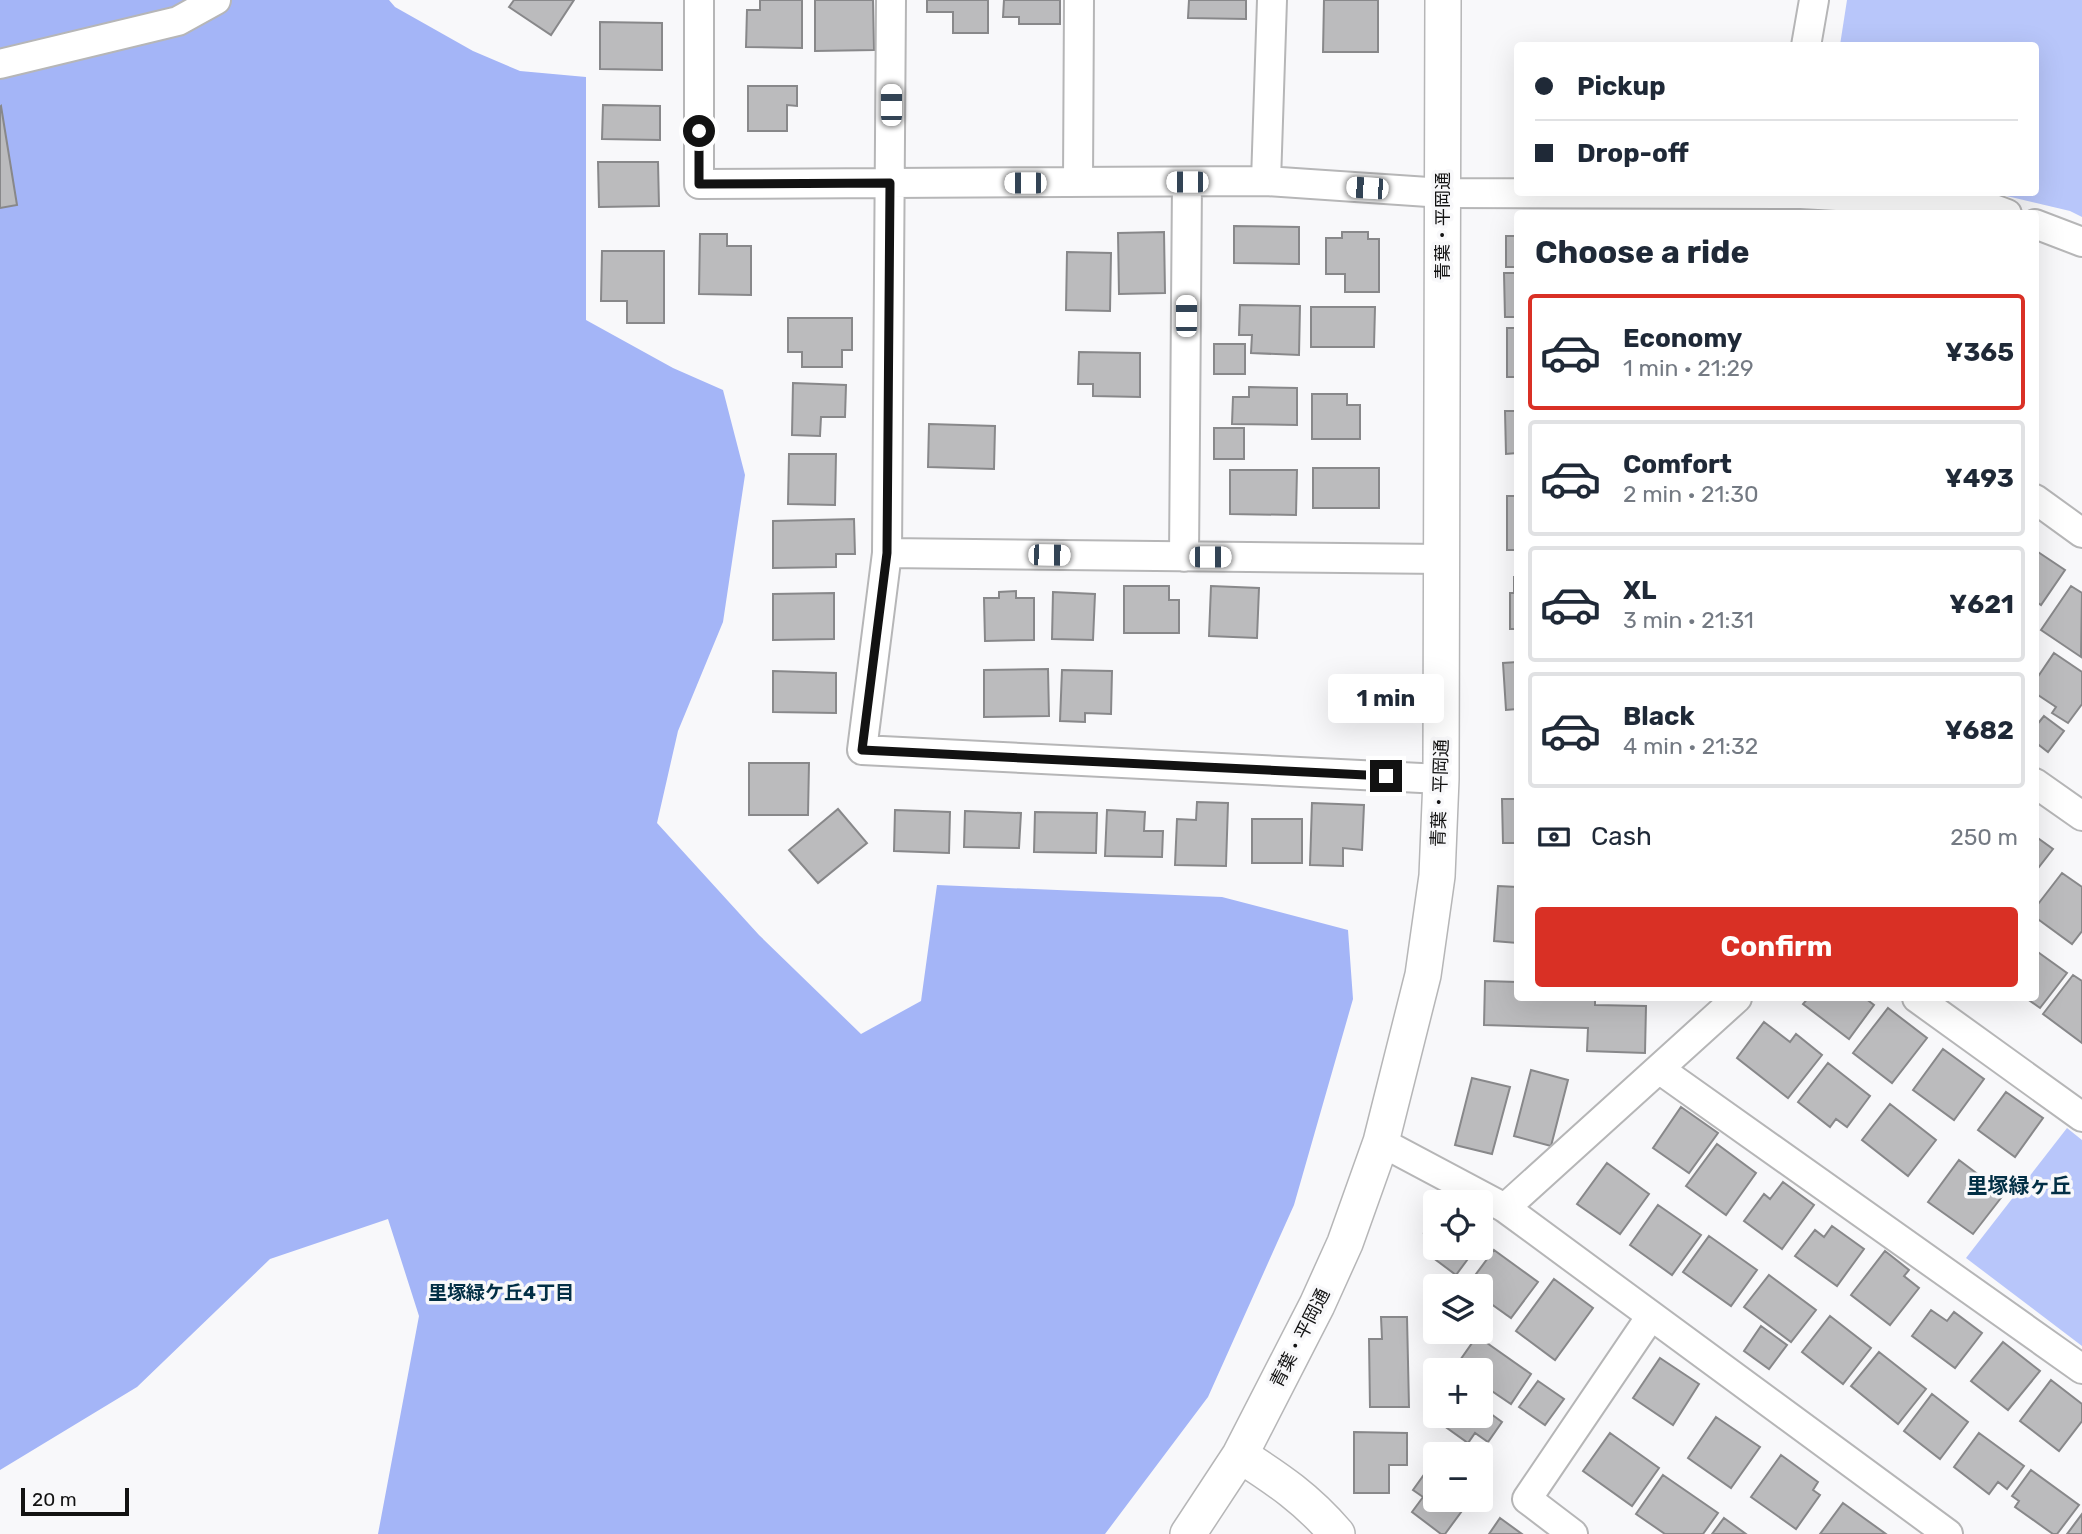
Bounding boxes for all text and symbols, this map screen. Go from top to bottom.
text: Pickup [1577,71,1666,102]
car [881,84,902,126]
route start [683,115,715,147]
text: Drop-off [1577,138,1689,169]
car [1167,172,1209,193]
street label: 青葉・平岡通 [1432,172,1454,280]
car [1005,173,1047,194]
car [1346,176,1389,200]
text: Choose a ride [1535,233,1749,271]
car [1176,295,1197,337]
icon: car [1539,321,1602,384]
text: Economy [1623,323,1742,354]
text: ¥365 [1945,337,2014,368]
text: 1 min · 21:29 [1623,354,1754,382]
icon: car [1539,447,1602,510]
text: Comfort [1623,449,1732,480]
text: ¥493 [1945,463,2014,494]
text: 2 min · 21:30 [1623,480,1759,508]
car [1028,544,1071,566]
car [1190,547,1232,568]
icon: car [1539,573,1602,636]
text: XL [1623,575,1656,606]
text: ¥621 [1949,589,2014,620]
text: 3 min · 21:31 [1623,606,1754,634]
callout: 1 min [1328,674,1444,724]
text: 1 min [1357,684,1415,712]
icon: car [1539,699,1602,762]
text: Black [1623,701,1695,732]
text: ¥682 [1945,715,2014,746]
text: 4 min · 21:32 [1623,732,1758,760]
street label: 青葉・平岡通 [1427,739,1453,847]
route end [1370,760,1402,792]
icon: cash [1535,818,1573,856]
text: Cash [1591,821,1652,852]
text: 250 m [1950,823,2018,851]
button: Confirm [1535,907,2018,987]
district label: 里塚緑ヶ丘 [1967,1173,2072,1198]
map controls [1423,1190,1493,1512]
button: locate [1423,1190,1493,1260]
button: layers [1423,1274,1493,1344]
district label: 里塚緑ケ丘4丁目 [428,1281,574,1304]
street label: 青葉・平岡通 [1266,1285,1334,1391]
button: + [1423,1358,1493,1428]
button: − [1423,1442,1493,1512]
scale bar [21,1485,130,1517]
text: 20 m [32,1488,77,1511]

